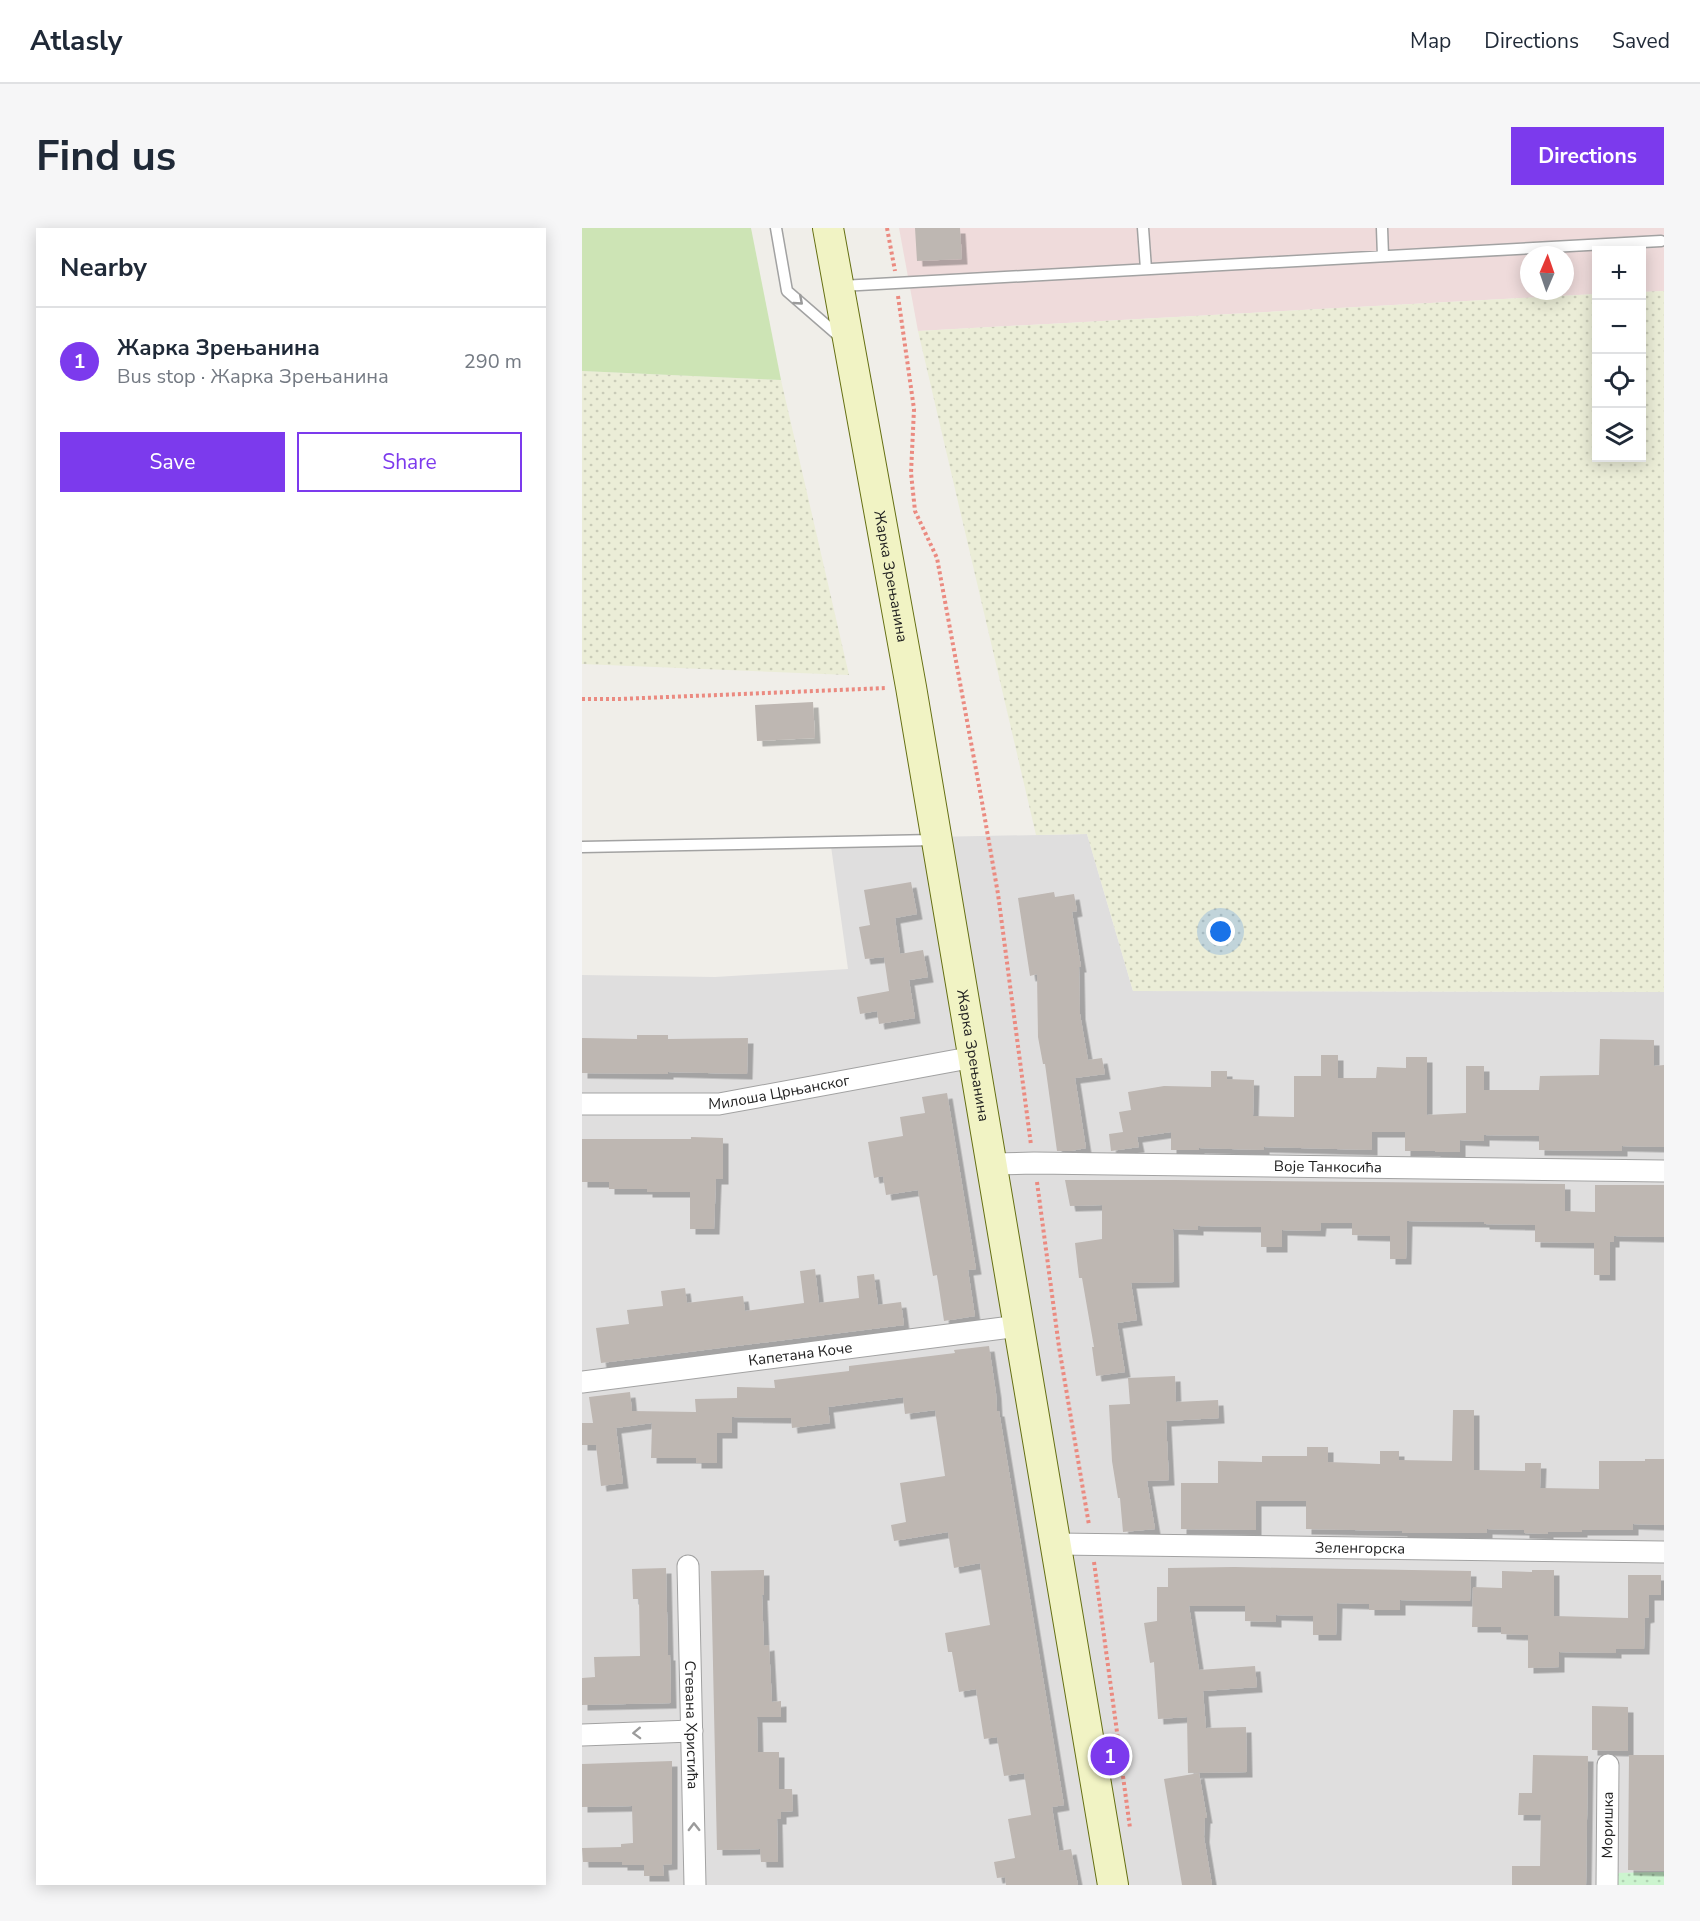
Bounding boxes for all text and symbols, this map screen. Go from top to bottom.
text: Atlasly [30,22,122,60]
text: Map [1410,27,1451,55]
text: Directions [1484,27,1579,55]
text: Saved [1612,27,1670,55]
button: Directions [1511,127,1664,185]
text: Find us [36,128,176,185]
north arrow [1520,246,1574,300]
map controls [1592,246,1646,462]
button: + [1592,246,1646,300]
text: Nearby [60,250,147,285]
one-way arrow [792,294,803,305]
button: − [1592,300,1646,354]
text: Жарка Зрењанина [117,333,320,363]
text: 1 [74,348,86,375]
text: 290 m [464,348,522,375]
button: locate [1592,354,1646,408]
text: Bus stop · Жарка Зрењанина [117,363,389,390]
button: layers [1592,408,1646,462]
button: Save [60,432,285,492]
button: Share [297,432,522,492]
street label: Жарка Зрењанина [869,509,913,644]
your location [1206,917,1235,946]
street label: Жарка Зрењанина [952,988,994,1123]
street label: Милоша Црњанског [708,1070,852,1114]
street label: Воје Танкосића [1274,1156,1382,1177]
street label: Капетана Коче [747,1337,853,1371]
street label: Зеленгорска [1315,1537,1405,1559]
street label: Стевана Христића [680,1660,703,1790]
one-way arrow [633,1727,642,1739]
pin: 1 [1090,1734,1130,1778]
street label: Моришка [1597,1791,1618,1859]
one-way arrow [688,1822,700,1831]

